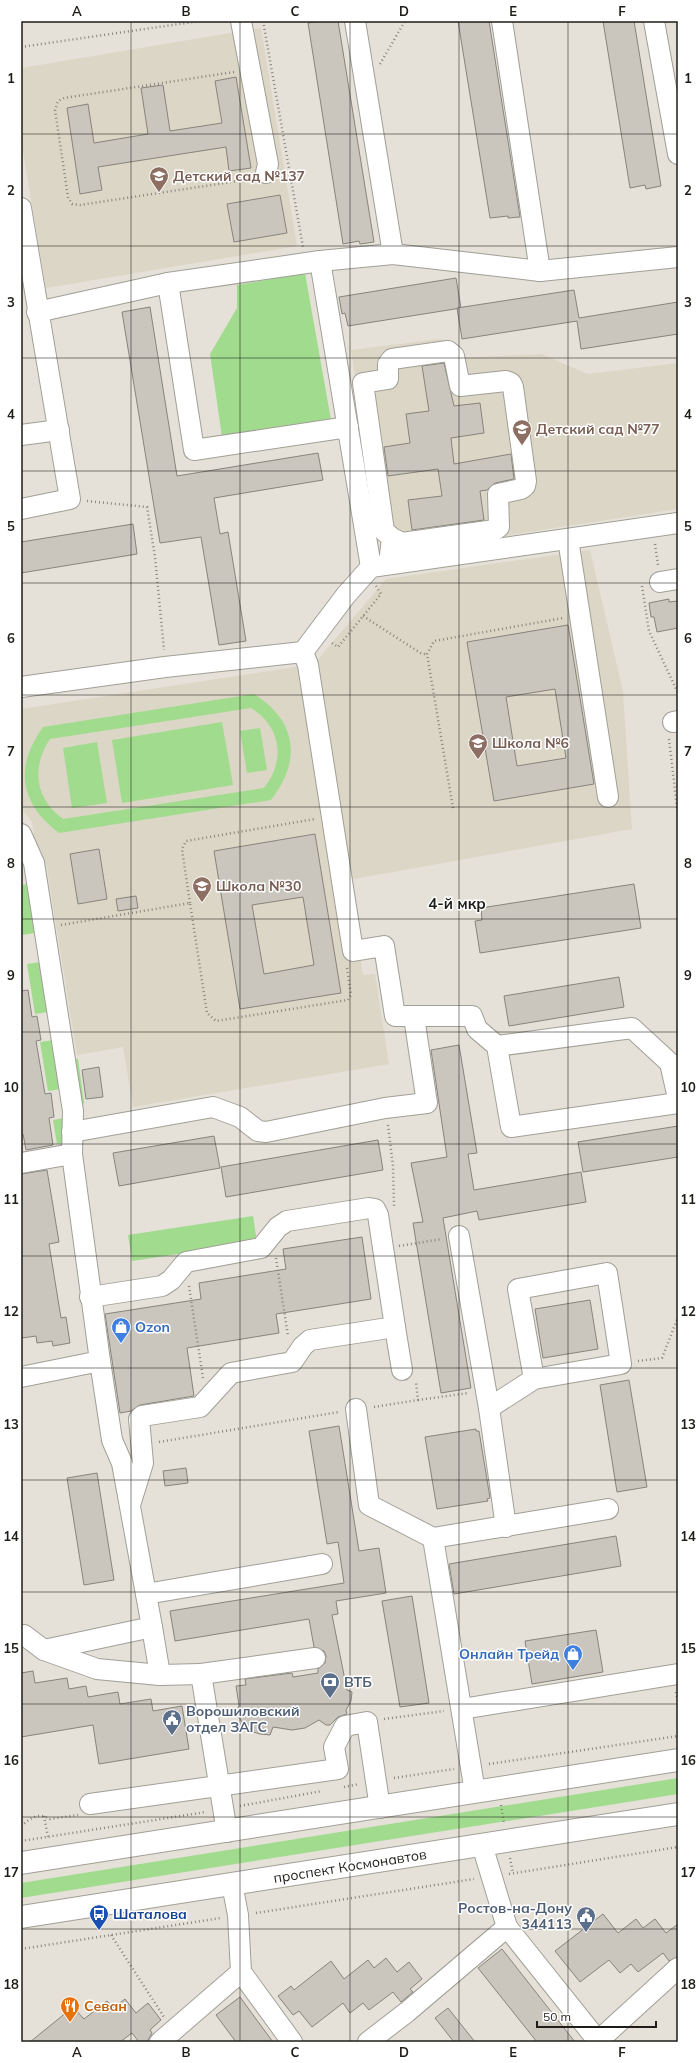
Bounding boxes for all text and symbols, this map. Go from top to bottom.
text: A [72,3,82,19]
text: B [182,3,191,19]
text: C [291,3,300,19]
text: D [399,3,409,19]
text: E [509,3,517,19]
text: F [618,3,626,19]
text: 1 [7,70,15,86]
text: 1 [684,70,692,86]
school or university icon: Детский сад №137 [148,165,170,193]
place label: Детский сад №137 [173,167,305,185]
text: 2 [7,182,15,198]
text: 2 [684,182,692,198]
text: 3 [7,294,15,310]
text: 3 [684,294,692,310]
text: 4 [7,406,15,422]
text: 4 [684,406,692,422]
school or university icon: Детский сад №77 [511,418,533,446]
place label: Детский сад №77 [536,420,660,438]
text: 5 [7,518,15,534]
text: 5 [684,518,692,534]
text: 6 [7,630,15,646]
text: 6 [684,630,692,646]
school or university icon: Школа №6 [467,732,489,760]
place label: Школа №6 [492,734,569,752]
text: 7 [7,743,15,759]
text: 7 [684,743,692,759]
text: 8 [7,855,15,871]
text: 8 [684,855,692,871]
school or university icon: Школа №30 [191,875,213,903]
place label: Школа №30 [216,877,301,895]
district label: 4-й мкр [428,894,486,913]
text: 9 [7,967,15,983]
text: 9 [684,967,692,983]
text: 10 [3,1079,19,1095]
text: 10 [680,1079,696,1095]
text: 11 [3,1191,19,1207]
text: 11 [680,1191,696,1207]
text: 12 [3,1303,19,1319]
text: 12 [680,1303,696,1319]
shop icon: Ozon [110,1316,132,1344]
place label: Ozon [135,1318,170,1336]
text: 13 [3,1416,19,1432]
text: 13 [680,1416,696,1432]
text: 14 [3,1528,19,1544]
text: 14 [680,1528,696,1544]
text: 15 [3,1640,19,1656]
text: 15 [680,1640,696,1656]
shop icon: Онлайн Трейд [562,1643,584,1671]
place label: Онлайн Трейд [459,1645,559,1663]
bank icon: ВТБ [319,1671,341,1699]
place label: ВТБ [344,1673,372,1691]
place label: Ворошиловский отдел ЗАГС [186,1702,300,1736]
public building icon: Ворошиловский отдел ЗАГС [161,1708,183,1736]
text: 16 [3,1752,19,1768]
text: 16 [680,1752,696,1768]
street label: проспект Космонавтов [272,1845,428,1887]
text: 17 [3,1864,19,1880]
text: 17 [680,1864,696,1880]
place label: Ростов-на-Дону 344113 [458,1899,572,1933]
bus stop icon: Шаталова [88,1903,110,1931]
place label: Шаталова [113,1905,187,1923]
public building icon: Ростов-на-Дону 344113 [575,1905,597,1933]
text: 18 [3,1976,19,1992]
text: 18 [680,1976,696,1992]
restaurant icon: Севан [59,1995,81,2023]
place label: Севан [84,1997,127,2015]
scale bar [537,2003,656,2029]
text: 50 m [543,2009,571,2024]
text: A [72,2044,82,2060]
text: B [182,2044,191,2060]
text: C [291,2044,300,2060]
text: D [399,2044,409,2060]
text: E [509,2044,517,2060]
text: F [618,2044,626,2060]

